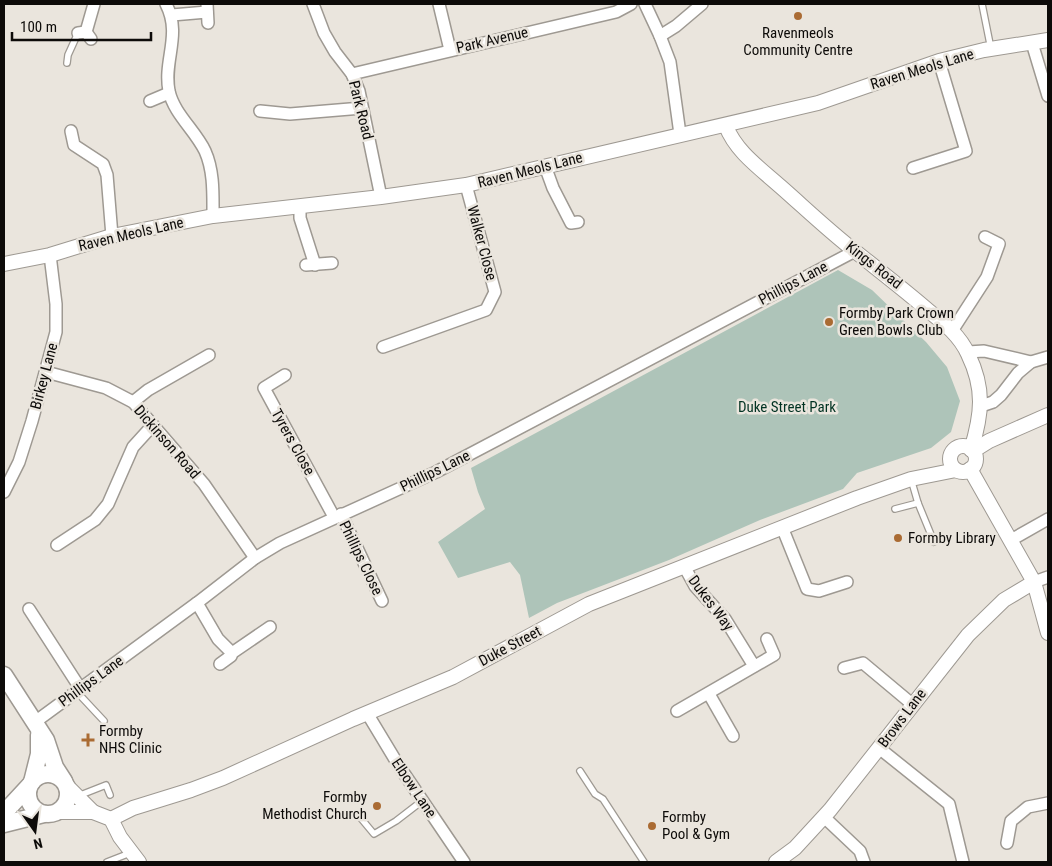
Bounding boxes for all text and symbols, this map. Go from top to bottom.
scale bar [12,10,151,42]
marker: Ravenmeols Community Centre [792,10,804,22]
text: 100 m [20,18,57,36]
street label: Park Avenue [454,23,530,57]
place label: Ravenmeols Community Centre [743,24,853,59]
street label: Raven Meols Lane [868,45,976,93]
street label: Park Road [345,79,377,141]
street label: Raven Meols Lane [476,148,584,192]
street label: Walker Close [463,204,501,282]
street label: Raven Meols Lane [77,213,185,255]
street label: Kings Road [842,237,906,293]
street label: Phillips Lane [755,257,831,309]
place label: Formby Park Crown Green Bowls Club [839,304,954,339]
marker: Formby Park Crown Green Bowls Club [823,316,835,328]
street label: Birkey Lane [26,341,62,411]
park label: Duke Street Park [738,398,836,416]
street label: Dickinson Road [130,402,204,482]
street label: Tyrers Close [267,406,319,478]
street label: Phillips Lane [397,446,473,496]
street label: Phillips Close [335,518,387,598]
place label: Formby Library [908,529,996,547]
marker: Formby Library [892,532,904,544]
street label: Dukes Way [684,572,738,634]
street label: Duke Street [476,622,544,670]
street label: Phillips Lane [55,651,127,711]
street label: Brows Lane [874,685,930,751]
place label: Formby NHS Clinic [99,722,162,757]
marker: Formby NHS Clinic [81,733,95,747]
street label: Elbow Lane [388,755,440,821]
place label: Formby Methodist Church [262,788,367,823]
marker: Formby Methodist Church [371,800,383,812]
north arrow [10,806,60,856]
place label: Formby Pool & Gym [662,808,730,843]
marker: Formby Pool & Gym [646,820,658,832]
text: N [32,835,44,852]

